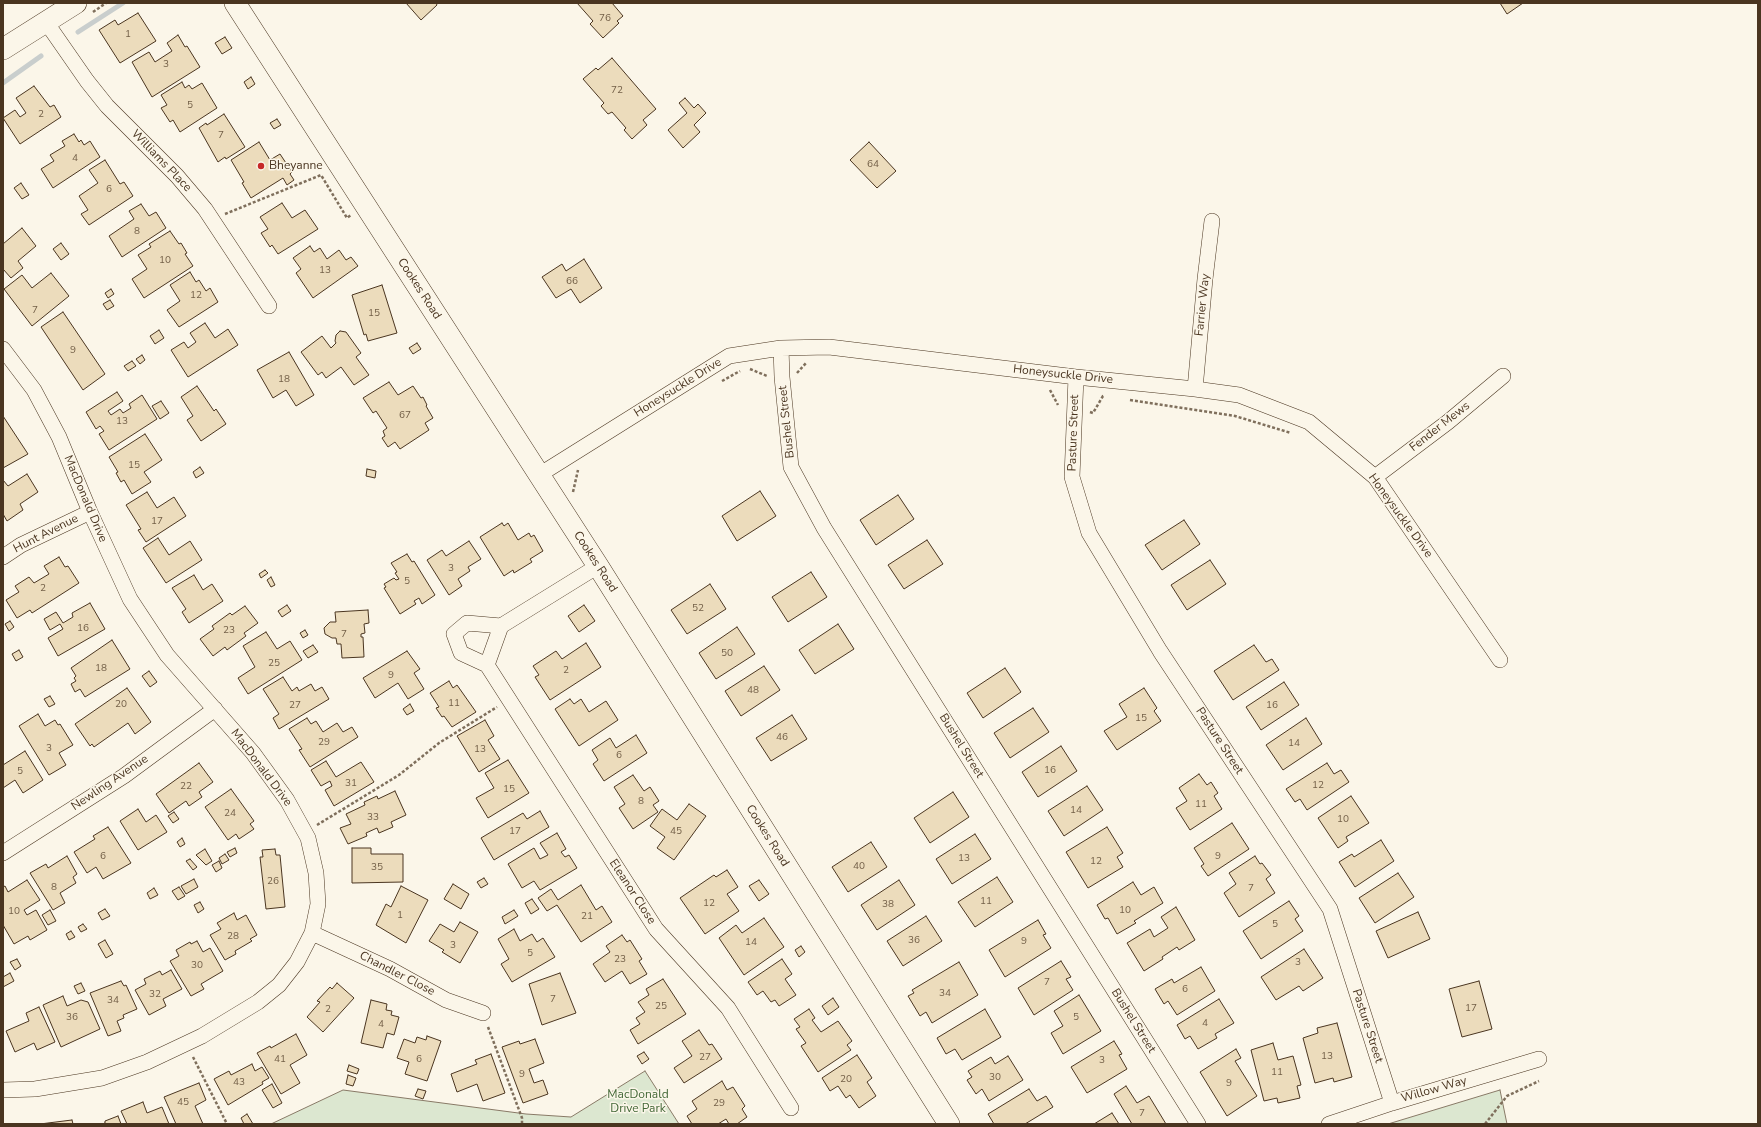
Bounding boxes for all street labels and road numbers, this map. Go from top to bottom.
street label: Williams Place [128,127,194,195]
street label: Cookes Road [394,256,444,322]
street label: Farrier Way [1193,273,1213,337]
street label: Honeysuckle Drive [632,355,724,421]
street label: Honeysuckle Drive [1012,363,1114,387]
street label: Bushel Street [776,385,798,459]
street label: Pasture Street [1065,394,1083,472]
street label: Fender Mews [1407,399,1473,455]
street label: MacDonald Drive [60,453,110,545]
street label: Honeysuckle Drive [1365,471,1435,561]
street label: Hunt Avenue [11,512,81,556]
street label: Cookes Road [570,529,620,595]
street label: Pasture Street [1192,705,1246,777]
street label: Bushel Street [936,711,986,781]
street label: MacDonald Drive [227,727,295,809]
street label: Newling Avenue [69,752,151,814]
street label: Cookes Road [742,802,792,870]
street label: Eleanor Close [606,857,658,927]
street label: Chandler Close [357,949,437,999]
street label: Bushel Street [1108,986,1158,1056]
street label: Pasture Street [1348,987,1386,1065]
street label: Willow Way [1399,1074,1469,1106]

